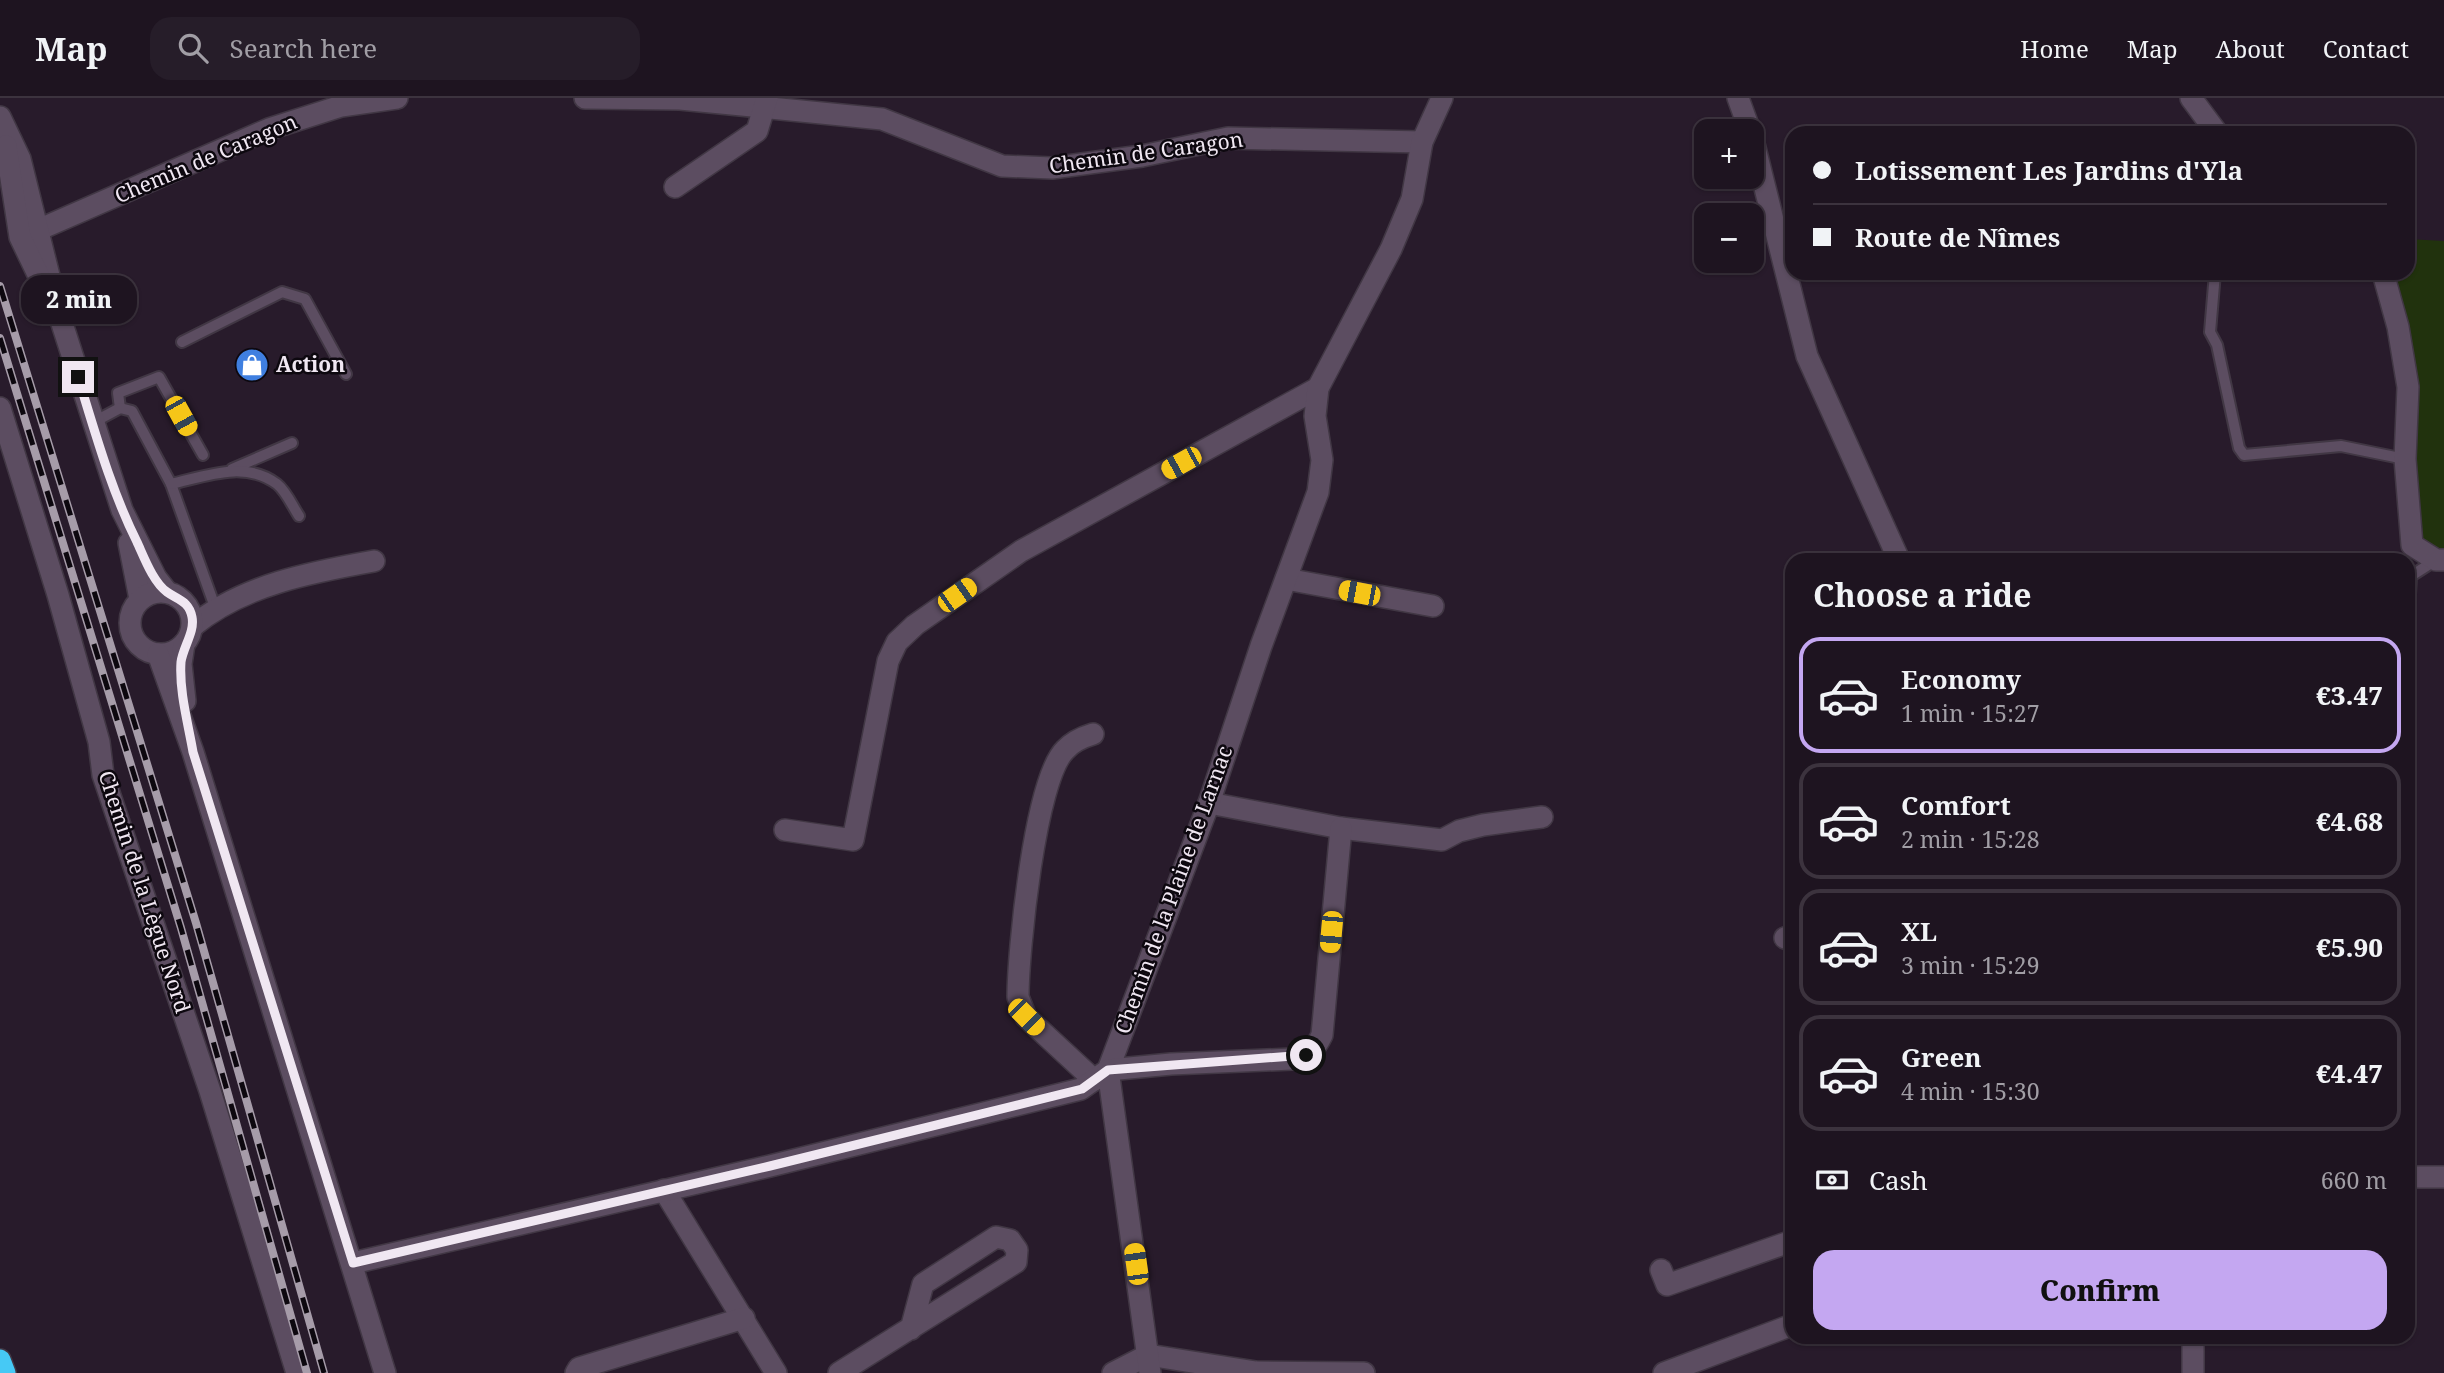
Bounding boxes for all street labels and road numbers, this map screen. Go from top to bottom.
street label: Chemin de Caragon [110,107,301,209]
street label: Chemin de Caragon [1047,125,1245,179]
street label: Chemin de la Plaine de Larnac [1108,742,1238,1038]
street label: Chemin de la Lègue Nord [93,767,197,1016]

